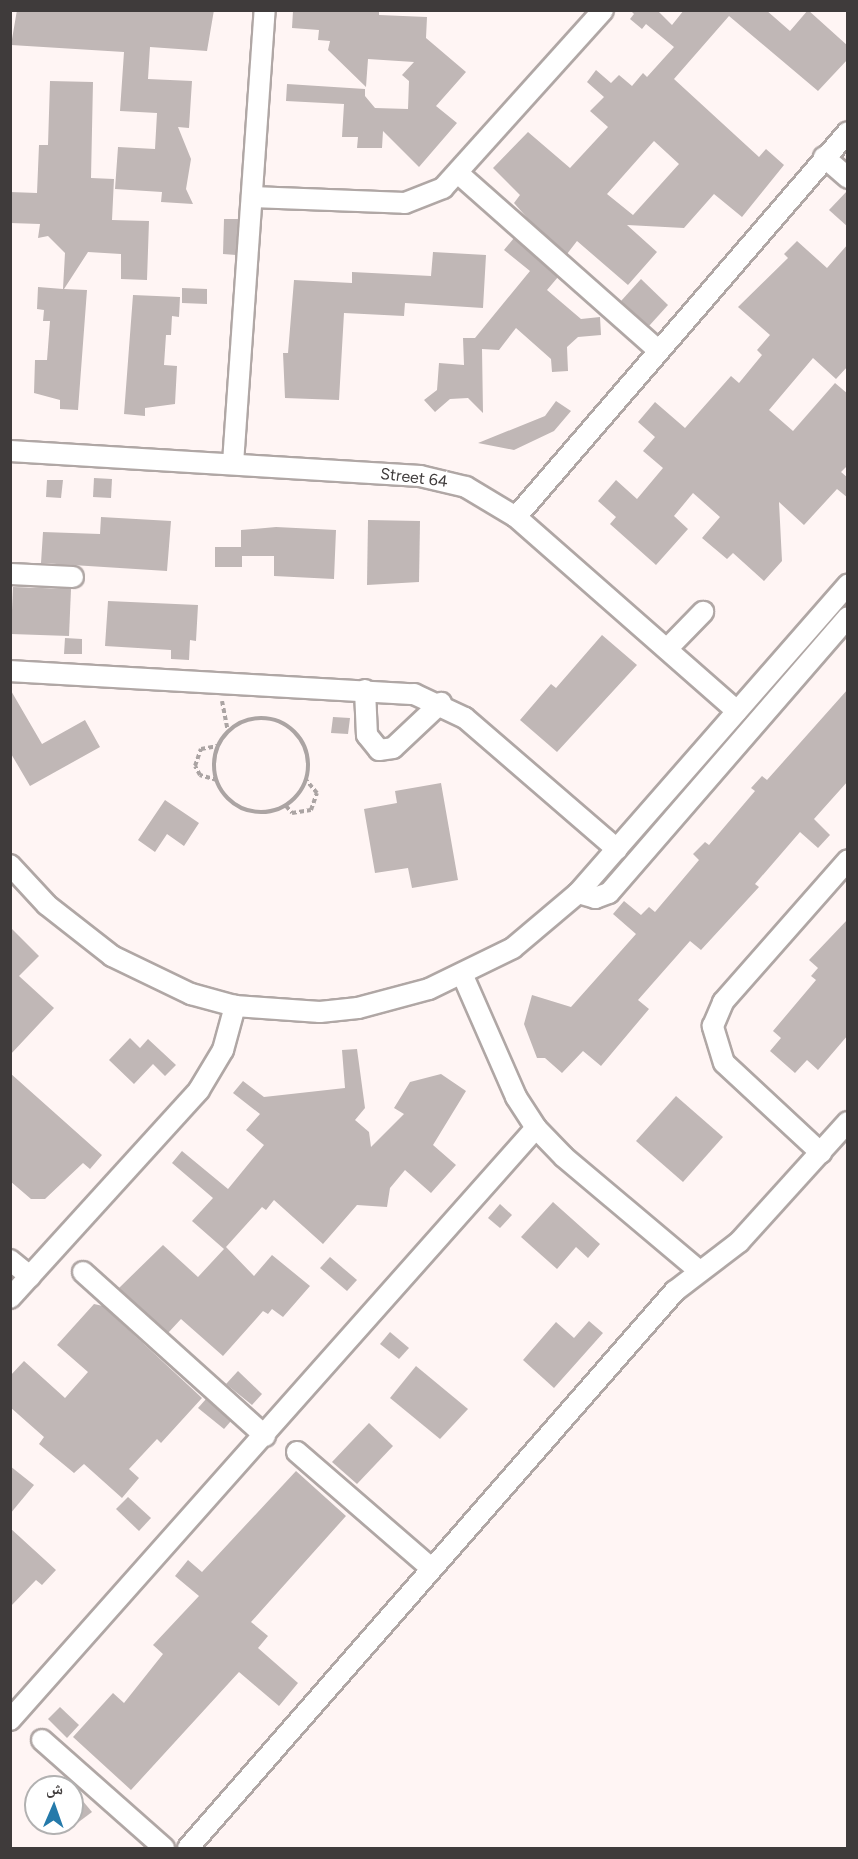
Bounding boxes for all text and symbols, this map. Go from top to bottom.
street label: Street 64 [379,464,449,492]
north arrow [24,1775,84,1835]
text: ش [46,1779,63,1798]

